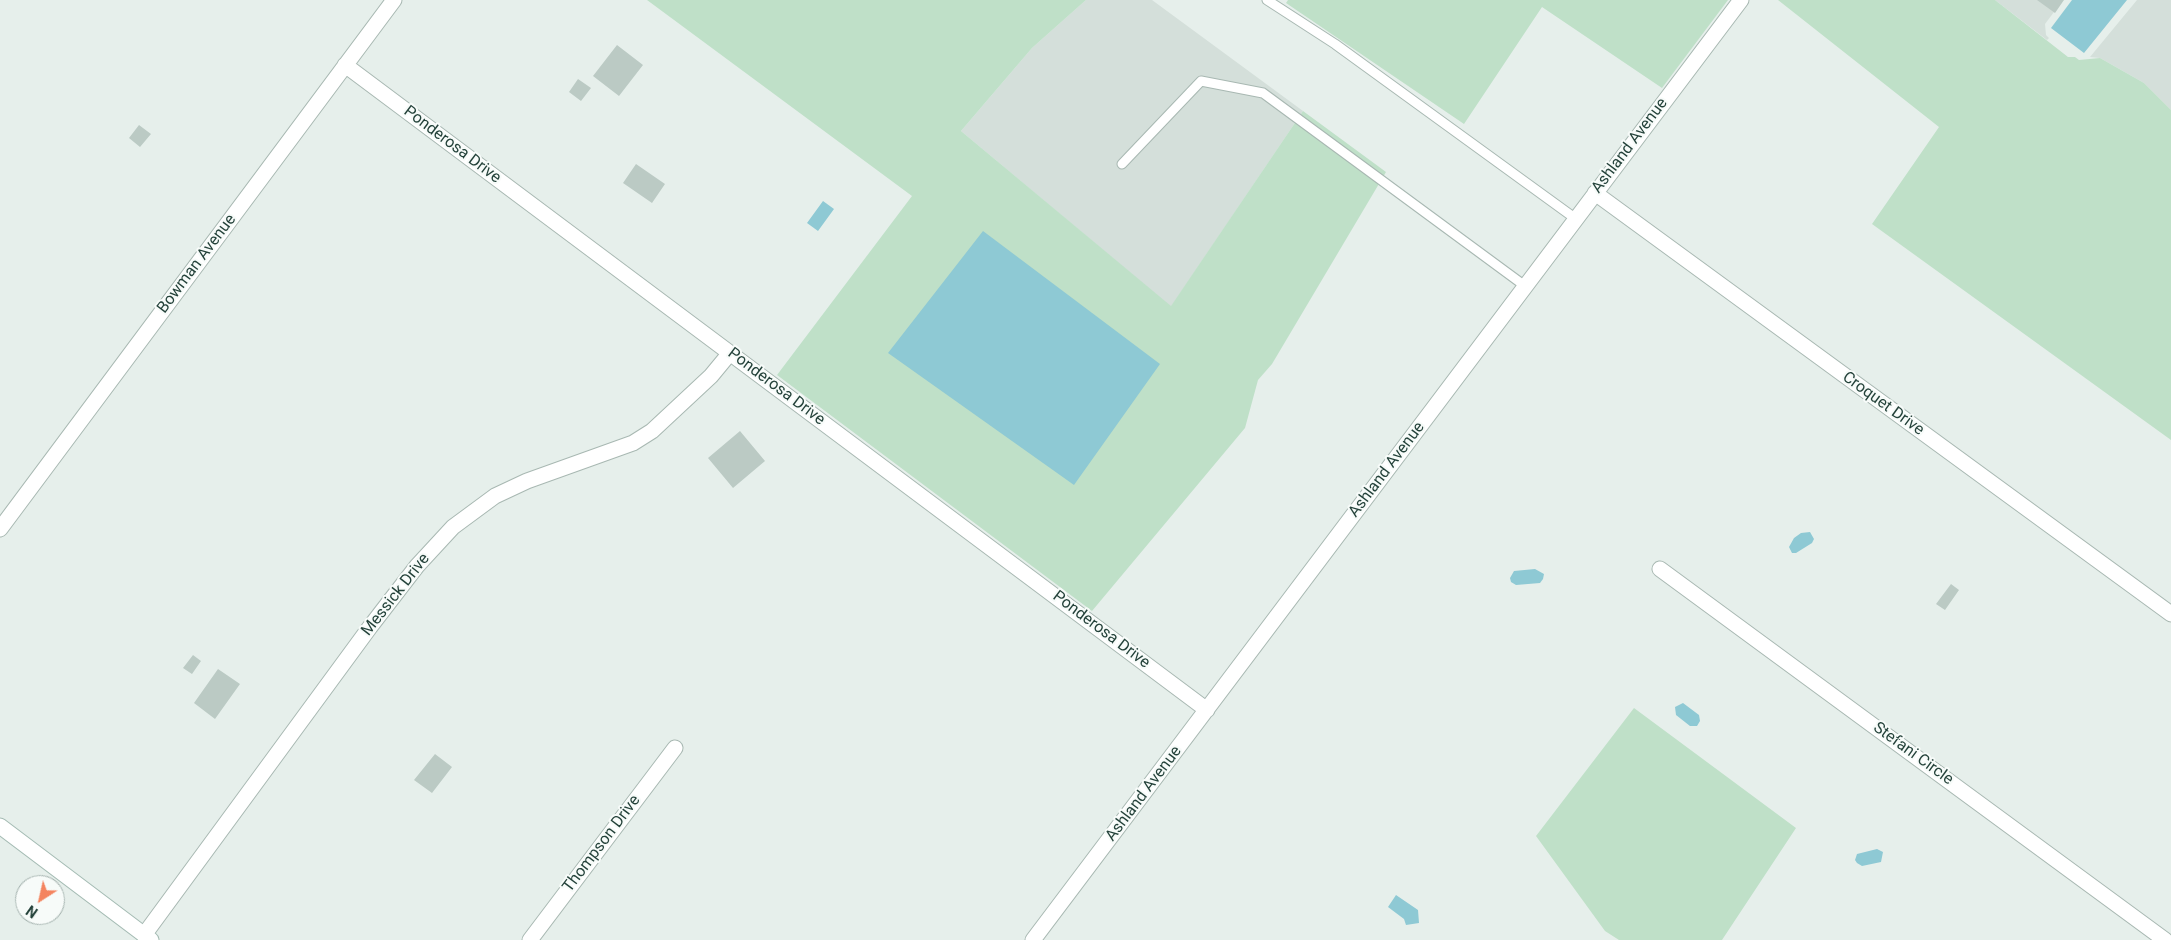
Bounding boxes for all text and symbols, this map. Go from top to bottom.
street label: Ashland Avenue [1588,95,1672,197]
street label: Ponderosa Drive [400,102,504,188]
street label: Bowman Avenue [154,211,240,317]
street label: Ponderosa Drive [724,344,828,430]
street label: Croquet Drive [1838,368,1928,440]
street label: Ashland Avenue [1345,419,1429,521]
street label: Messick Drive [358,550,434,640]
street label: Ponderosa Drive [1049,587,1153,673]
street label: Stefani Circle [1869,718,1957,790]
street label: Ashland Avenue [1102,743,1186,845]
street label: Thompson Drive [559,792,645,896]
north arrow [15,875,65,925]
text: N [23,902,41,921]

